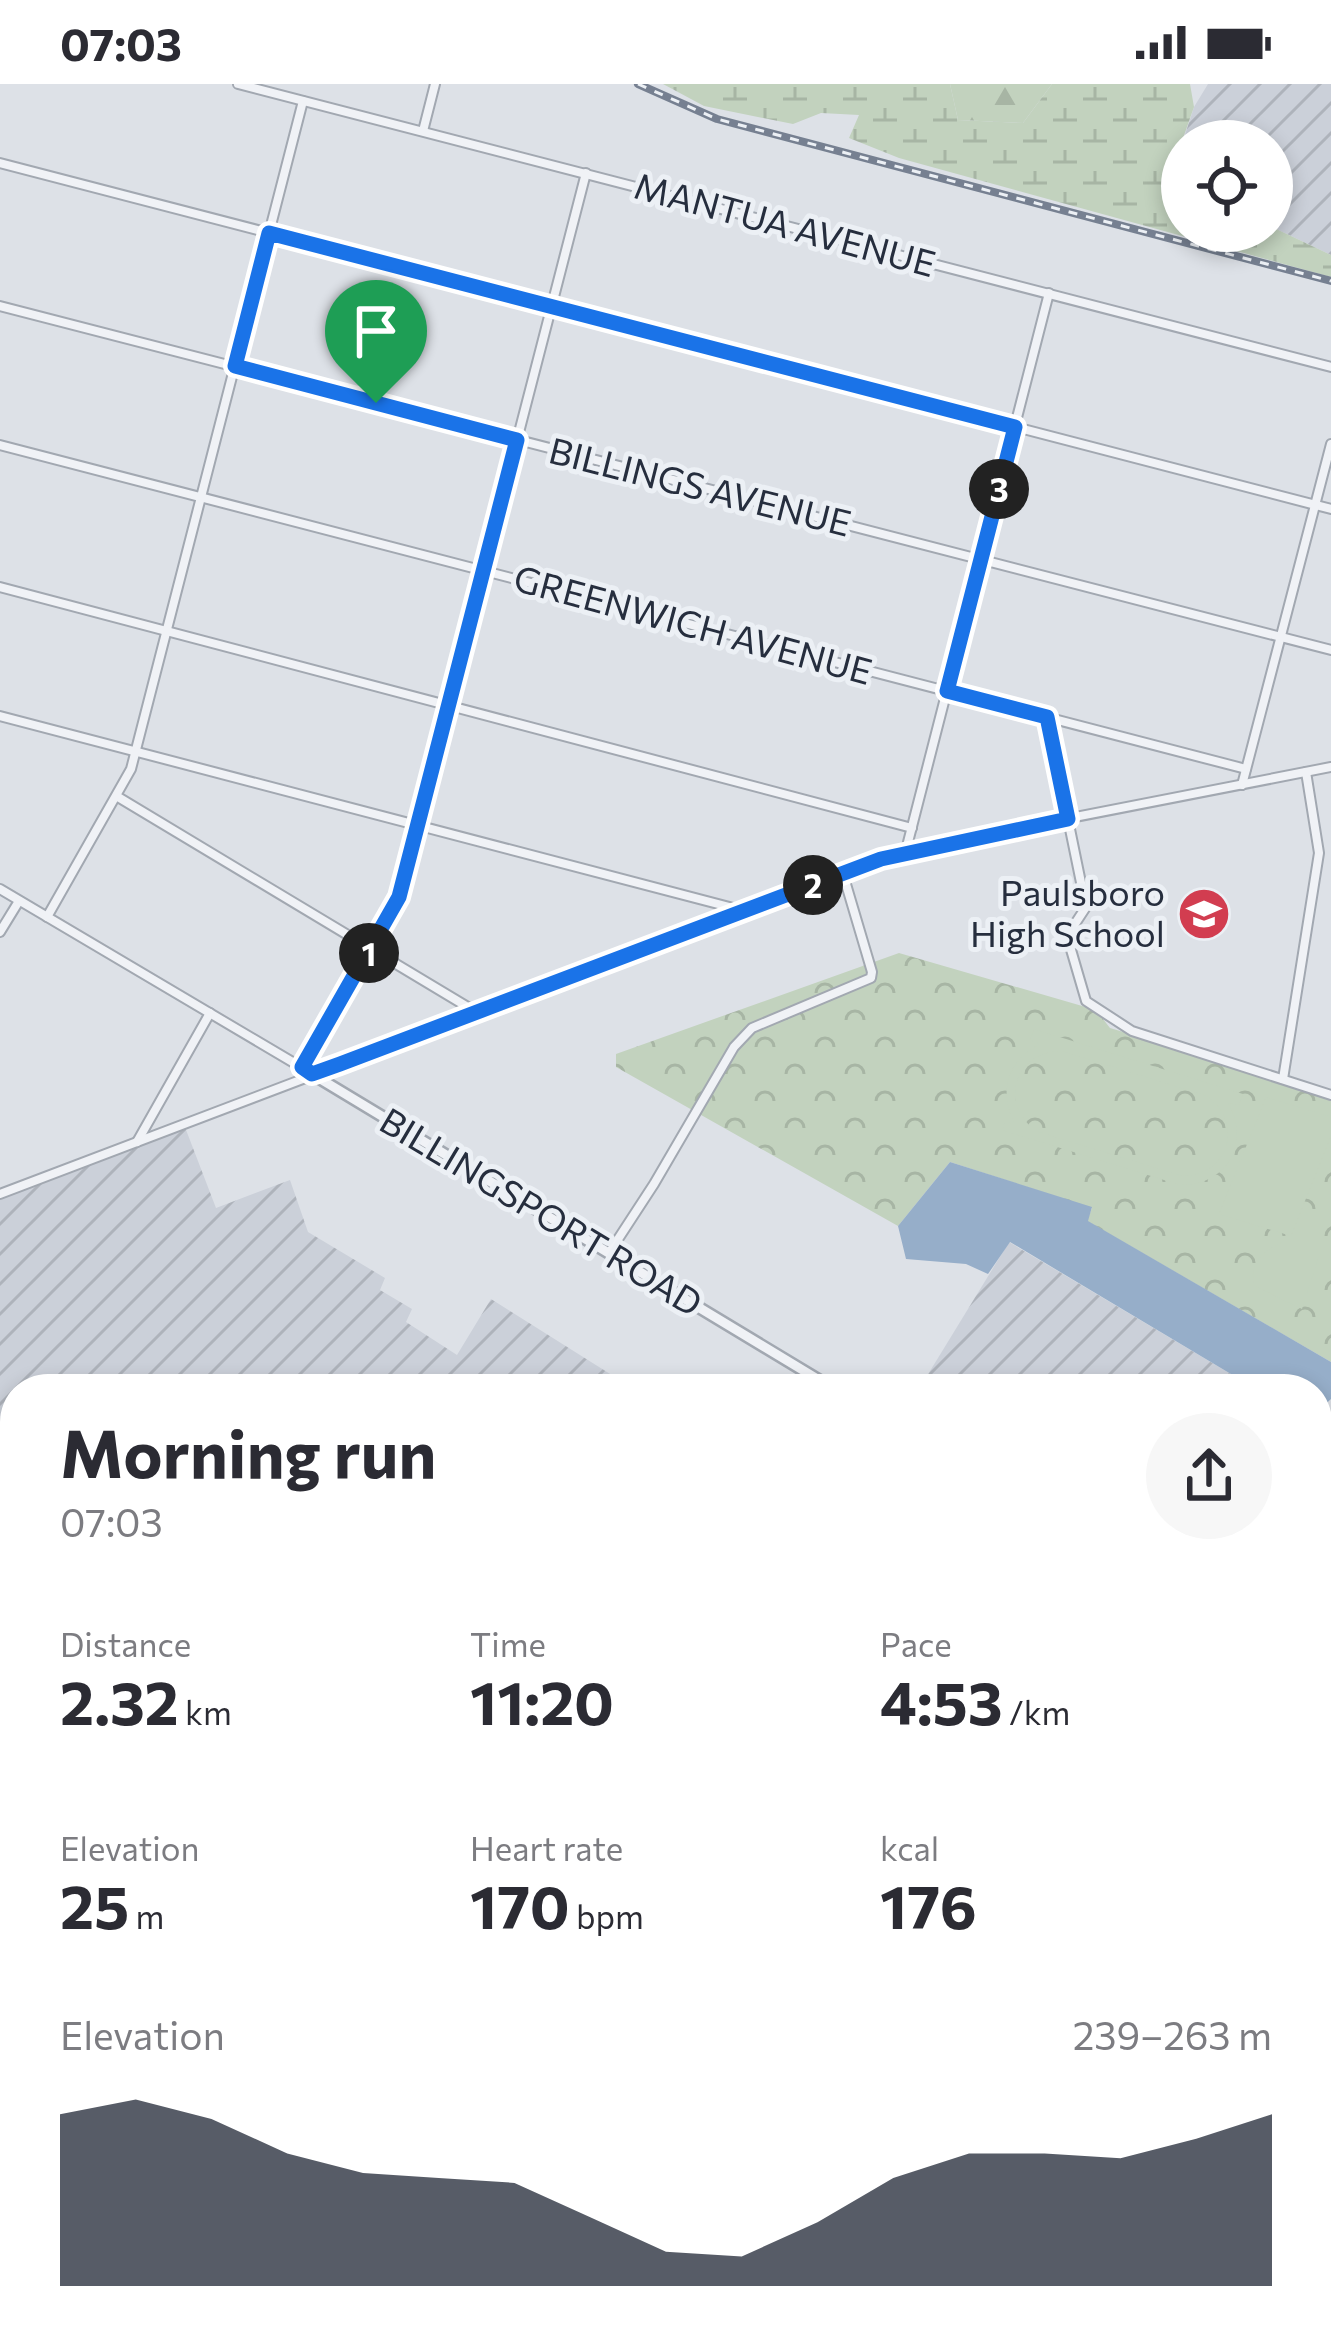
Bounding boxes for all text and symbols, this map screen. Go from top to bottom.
text: 07:03 [60,15,182,70]
map controls [1161,120,1293,252]
button: locate [1161,120,1293,252]
street label: MANTUA AVENUE [630,162,941,284]
pin [325,280,427,403]
icon: arrive [343,298,409,364]
street label: BILLINGS AVENUE [545,426,856,544]
pin: 3 [969,459,1029,519]
text: 3 [989,468,1009,509]
street label: GREENWICH AVENUE [510,554,877,692]
pin: 2 [783,855,843,915]
text: 2 [804,864,822,905]
place label: Paulsboro High School [970,869,1165,954]
school or university icon: Paulsboro High School [1176,886,1232,942]
pin: 1 [339,923,399,983]
text: 1 [362,932,376,973]
street label: BILLINGSPORT ROAD [373,1097,711,1324]
text: Morning run [60,1411,437,1492]
button: share [1146,1413,1272,1539]
text: 07:03 [60,1497,163,1545]
text: Distance [60,1623,191,1664]
text: Time [470,1623,546,1664]
text: Pace [880,1623,952,1664]
text: 2.32 [60,1664,179,1737]
text: 11:20 [470,1664,614,1737]
text: 4:53 [880,1664,1003,1737]
text: km [179,1691,232,1732]
text: /km [1003,1691,1070,1732]
text: Elevation [60,1827,199,1868]
text: Heart rate [470,1827,623,1868]
text: kcal [880,1827,939,1868]
text: 25 [60,1868,129,1941]
text: 170 [470,1868,570,1941]
text: 176 [880,1868,977,1941]
text: m [129,1895,164,1936]
text: bpm [570,1895,644,1936]
text: Elevation [60,2010,225,2058]
text: 239–263 m [1073,2010,1272,2058]

